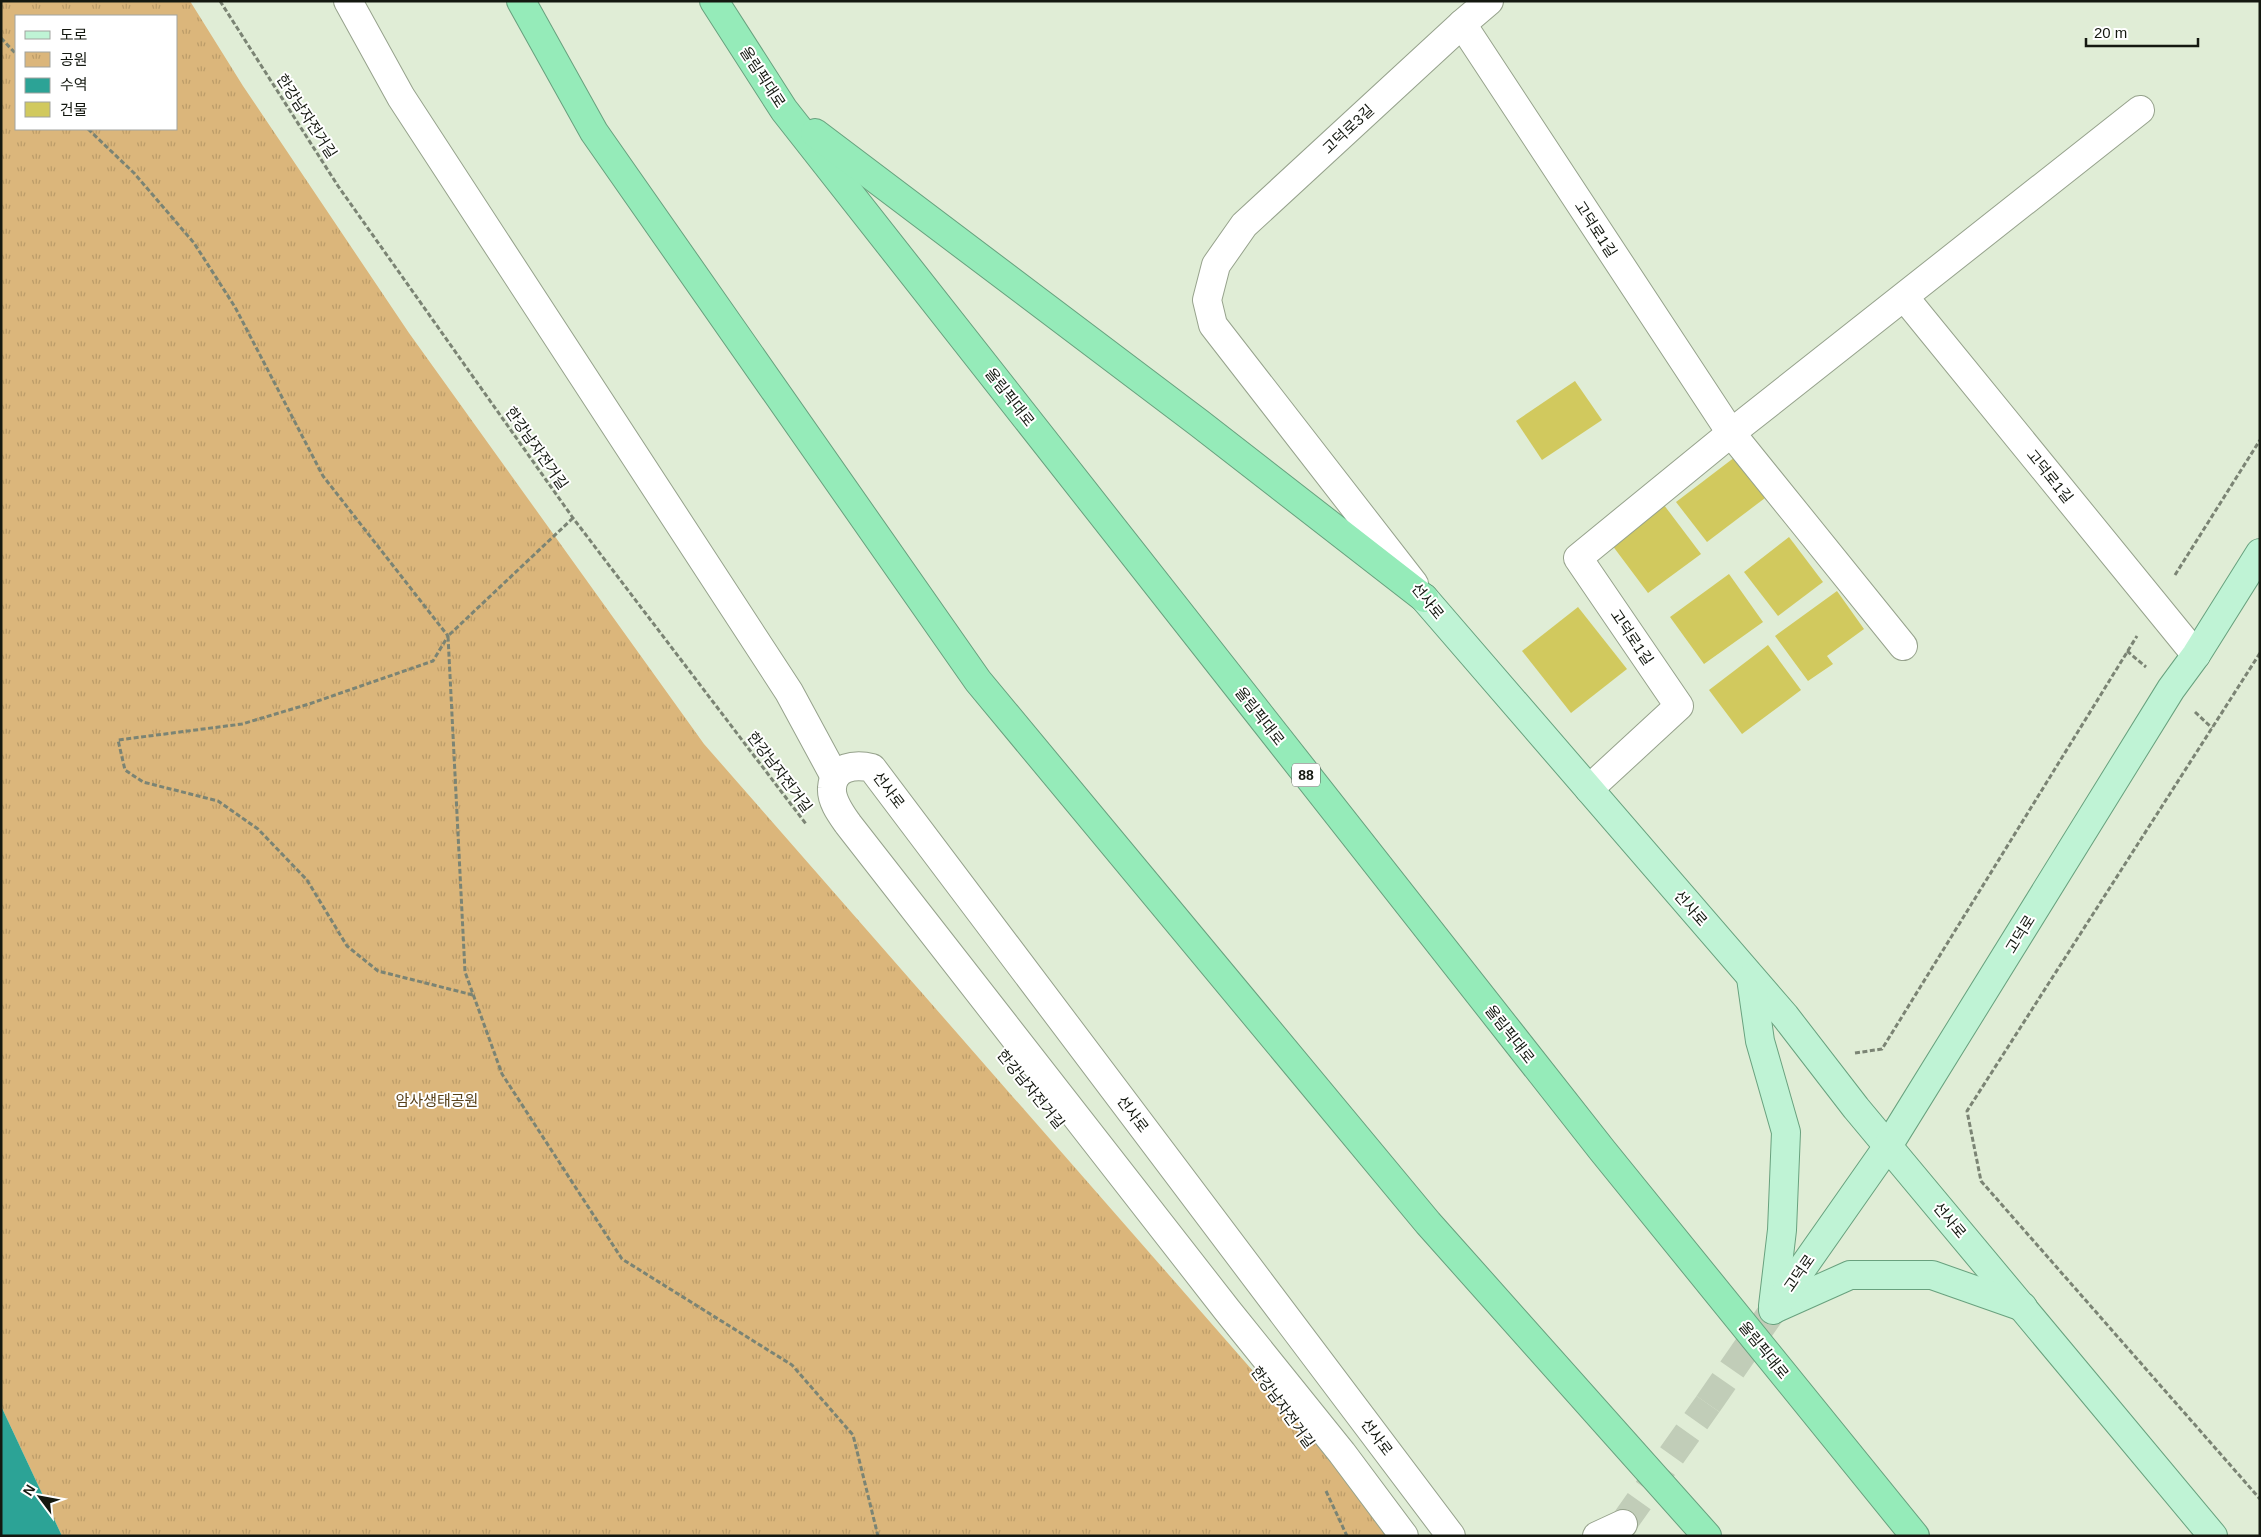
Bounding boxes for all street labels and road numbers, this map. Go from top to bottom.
street label: 올림픽대로 [737,43,789,111]
street label: 한강남자전거길 [274,71,340,161]
street label: 고덕로3길 [1319,101,1377,157]
street label: 고덕로1길 [1572,198,1620,260]
street label: 올림픽대로 [982,365,1038,429]
street label: 한강남자전거길 [502,404,572,492]
street label: 고덕로1길 [2023,446,2077,506]
street label: 선사로 [1408,580,1448,622]
street label: 고덕로1길 [1607,606,1657,668]
street label: 올림픽대로 [1232,684,1288,748]
street label: 한강남자전거길 [744,728,816,816]
road number: 88 [1292,764,1320,786]
street label: 선사로 [870,768,908,812]
street label: 선사로 [1671,887,1711,929]
street label: 고덕로 [2002,912,2038,956]
street label: 올림픽대로 [1482,1002,1538,1066]
street label: 한강남자전거길 [994,1046,1068,1132]
street label: 선사로 [1114,1092,1152,1136]
street label: 선사로 [1930,1199,1970,1241]
street label: 고덕로 [1780,1251,1818,1295]
street label: 올림픽대로 [1736,1318,1792,1382]
street label: 한강남자전거길 [1248,1363,1318,1451]
street label: 선사로 [1358,1415,1396,1459]

